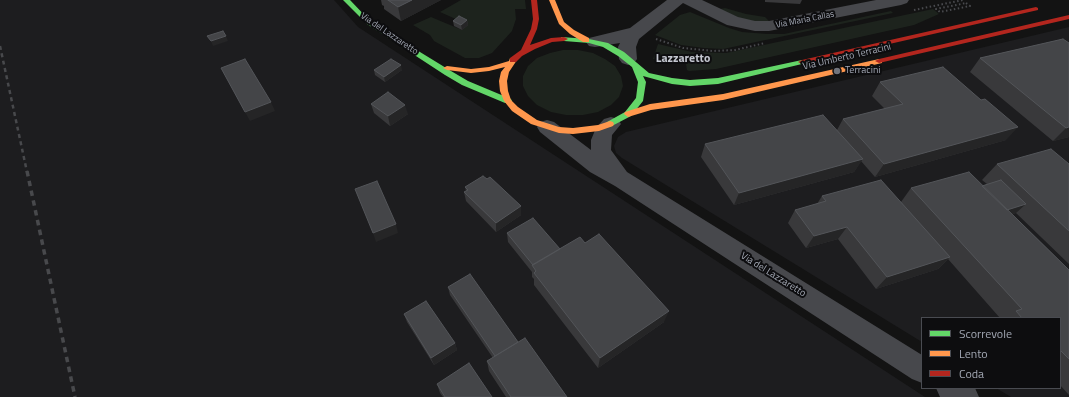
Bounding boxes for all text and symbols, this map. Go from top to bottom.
street label: Via Maria Callas [775,9,835,31]
street label: Via del Lazzaretto [358,11,420,57]
street label: Via Umberto Terracini [802,41,892,73]
district label: Lazzaretto [656,52,710,66]
place label: Terracini [845,65,880,77]
marker: Terracini [832,66,842,76]
street label: Via del Lazzaretto [738,250,808,300]
legend [921,317,1061,389]
text: Scorrevole [959,324,1012,343]
text: Lento [959,344,988,363]
text: Coda [959,364,984,383]

